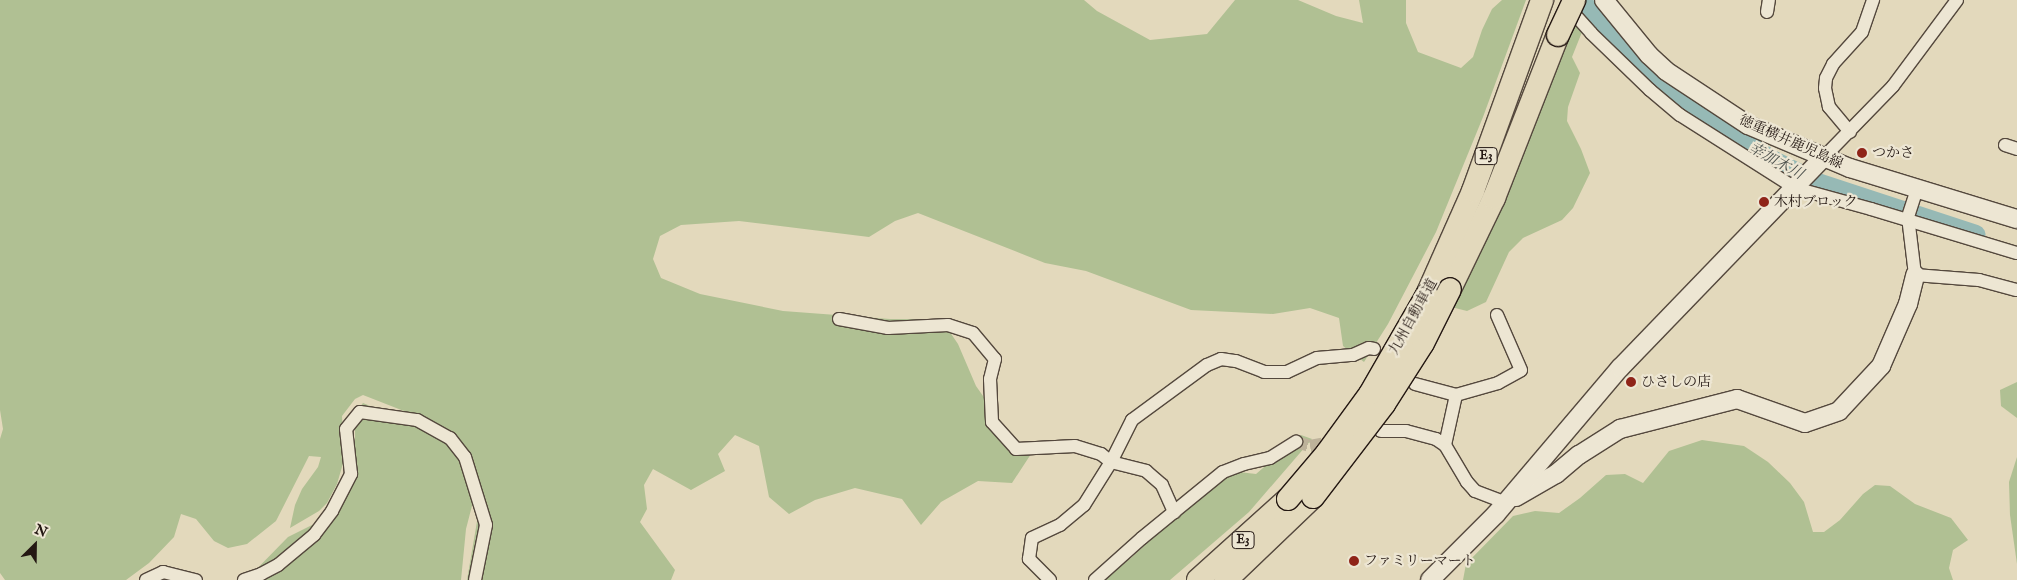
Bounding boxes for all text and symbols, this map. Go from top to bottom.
street label: 徳重横井鹿児島線 [1736,112,1846,172]
water label: 幸加木川 [1745,139,1807,183]
place label: つかさ [1872,145,1914,161]
road number: E3 [1474,146,1498,166]
marker: つかさ [1856,147,1868,159]
place label: 木村ブロック [1774,194,1858,210]
marker: 木村ブロック [1758,196,1770,208]
street label: 九州自動車道 [1385,276,1441,358]
place label: ひさしの店 [1641,374,1711,390]
marker: ひさしの店 [1625,376,1637,388]
north arrow [10,520,60,570]
text: N [32,521,50,542]
road number: E3 [1230,530,1256,550]
place label: ファミリーマート [1364,553,1476,569]
marker: ファミリーマート [1348,555,1360,567]

